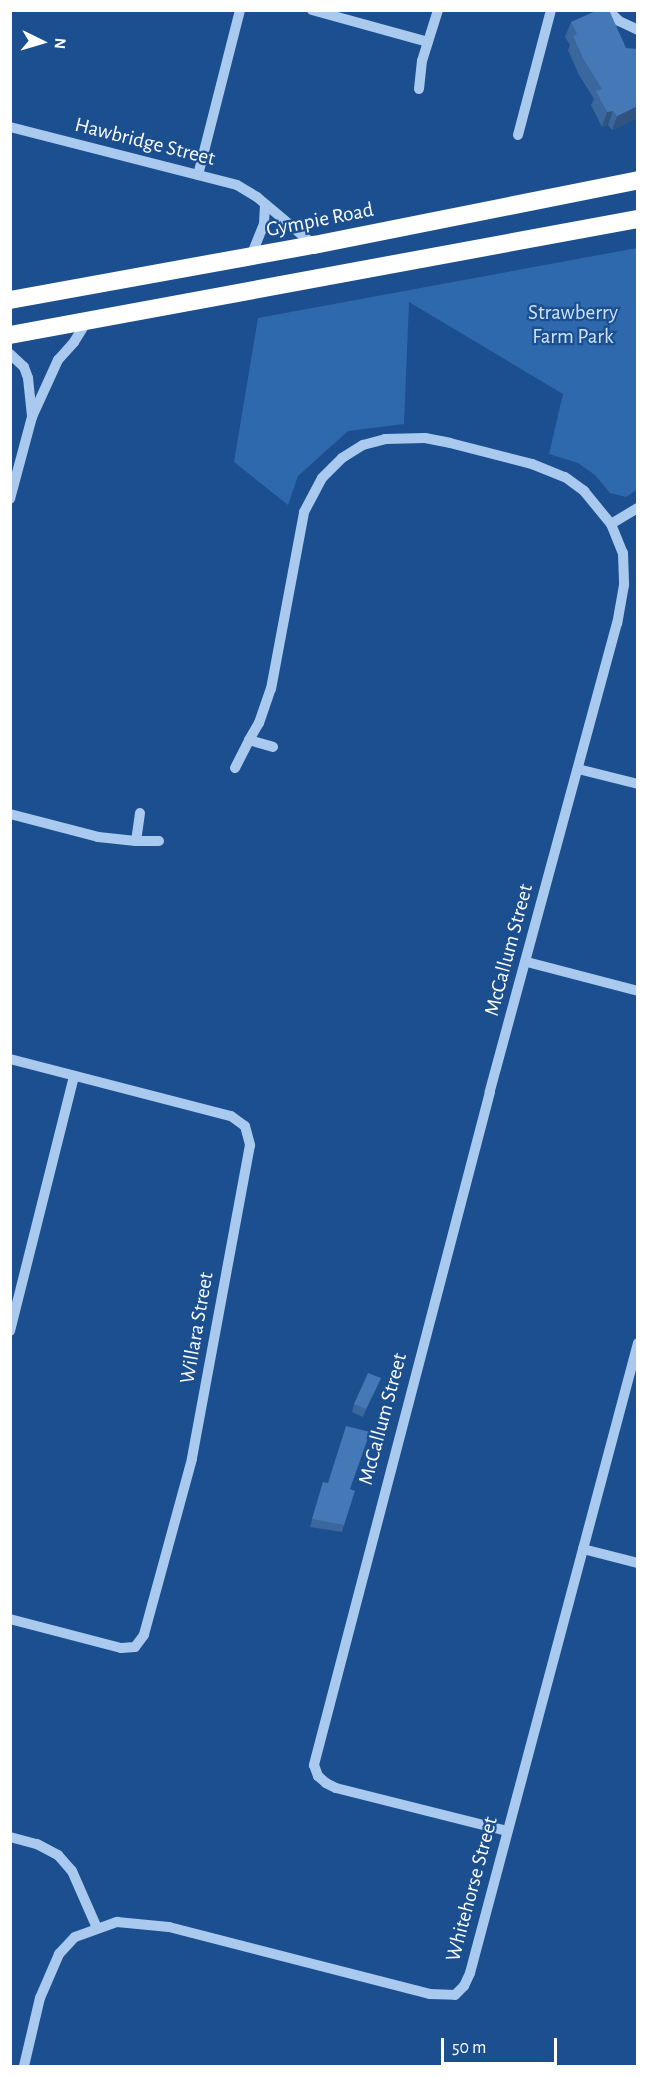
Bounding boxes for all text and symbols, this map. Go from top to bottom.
north arrow [12,12,72,72]
text: N [51,37,68,50]
street label: Hawbridge Street [72,112,218,172]
street label: Gympie Road [264,197,376,243]
park label: Strawberry Farm Park [528,300,618,350]
street label: McCallum Street [479,881,539,1019]
street label: Willara Street [175,1270,219,1386]
street label: McCallum Street [353,1350,413,1488]
street label: Whitehorse Street [441,1814,503,1964]
scale bar [444,2026,560,2064]
text: 50 m [452,2039,486,2057]

